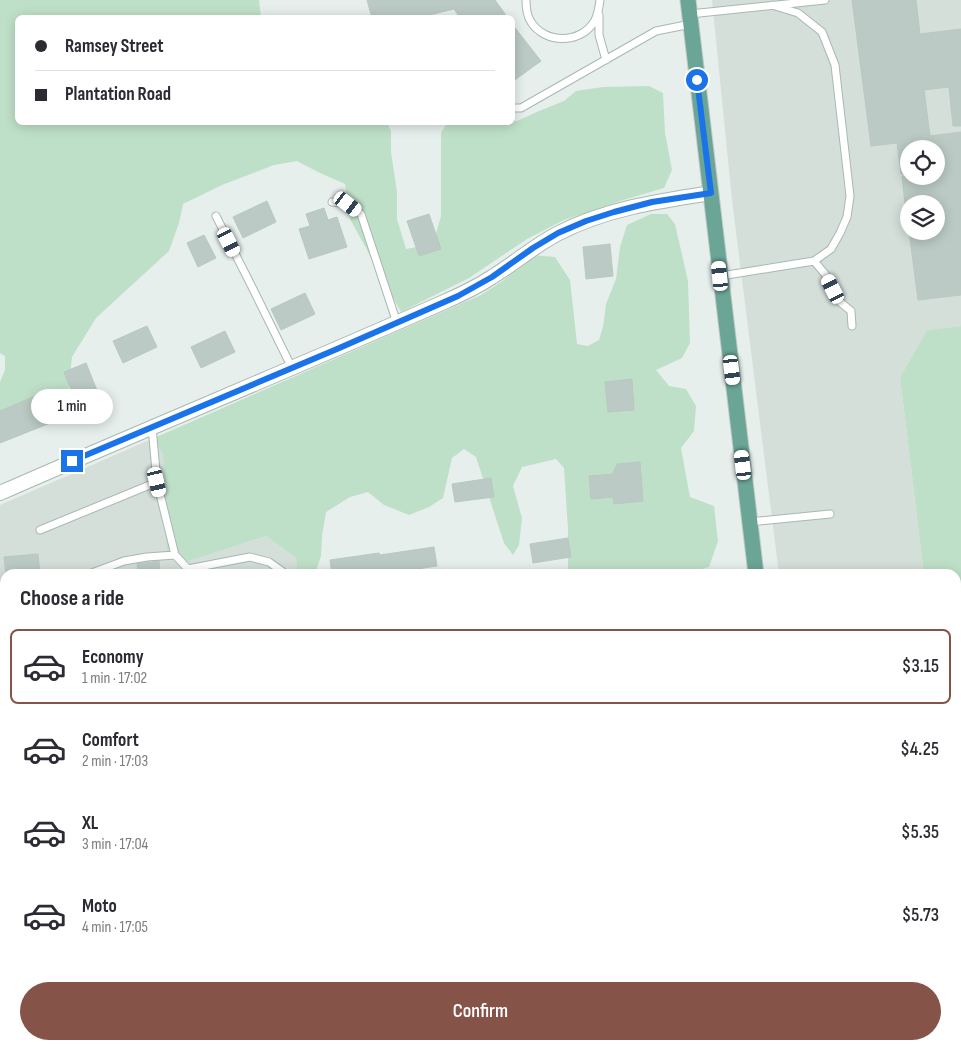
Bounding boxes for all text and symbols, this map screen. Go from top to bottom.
text: Ramsey Street [65,35,164,58]
route start [686,69,708,91]
text: Plantation Road [65,83,171,106]
map controls [900,140,945,240]
button: locate [900,140,945,185]
car [331,189,364,219]
button: layers [900,195,945,240]
car [215,225,242,259]
car [710,260,729,292]
car [819,272,846,306]
car [722,354,741,386]
callout: 1 min [31,388,113,424]
text: 1 min [57,397,87,416]
car [733,449,752,481]
route end [61,450,83,472]
car [146,466,167,498]
text: Choose a ride [20,585,124,612]
icon: car [22,644,67,689]
text: Economy [82,646,144,669]
text: $3.15 [902,655,939,678]
text: 1 min · 17:02 [82,669,147,688]
icon: car [22,727,67,772]
text: Comfort [82,729,139,752]
text: $4.25 [900,738,939,761]
text: 2 min · 17:03 [82,752,148,771]
icon: car [22,810,67,855]
text: XL [82,812,98,835]
text: $5.35 [901,821,939,844]
text: 3 min · 17:04 [82,835,148,854]
icon: car [22,893,67,938]
text: Moto [82,895,117,918]
text: $5.73 [902,904,939,927]
text: 4 min · 17:05 [82,918,148,937]
button: Confirm [20,982,941,1040]

